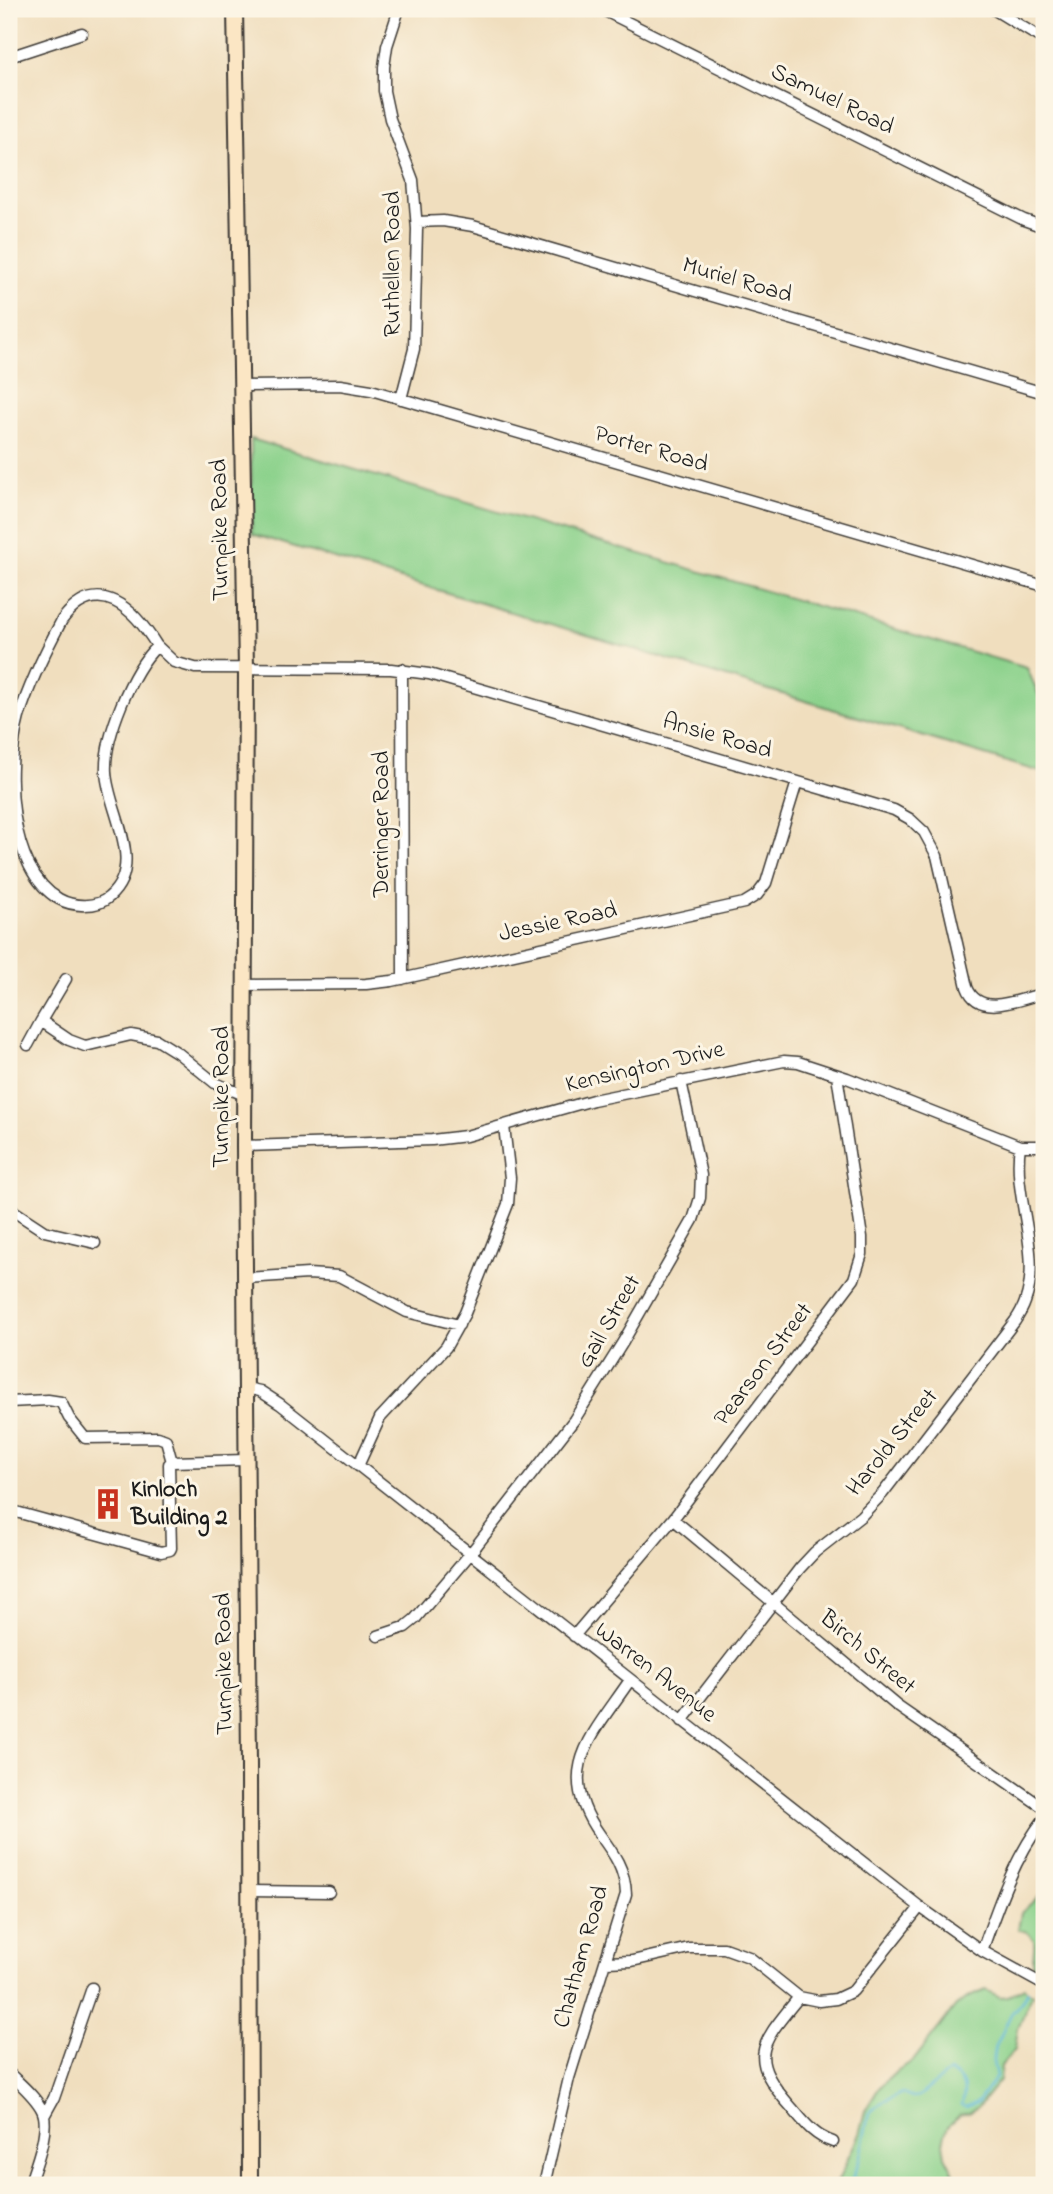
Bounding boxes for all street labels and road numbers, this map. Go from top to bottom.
street label: Samuel Road [764,55,900,145]
street label: Ruthellen Road [376,190,411,337]
street label: Muriel Road [678,249,797,314]
street label: Porter Road [590,417,712,483]
street label: Turnpike Road [202,458,240,601]
street label: Ansie Road [658,705,776,769]
street label: Derringer Road [365,750,400,898]
street label: Jessie Road [496,893,621,953]
street label: Turnpike Road [205,1025,240,1168]
street label: Kensington Drive [562,1033,728,1103]
street label: Gail Street [569,1269,651,1375]
street label: Pearson Street [706,1296,822,1434]
street label: Harold Street [838,1381,948,1505]
street label: Turnpike Road [206,1592,244,1735]
street label: Birch Street [810,1602,923,1704]
street label: Warren Avenue [586,1614,724,1732]
street label: Chatham Road [545,1881,619,2032]

